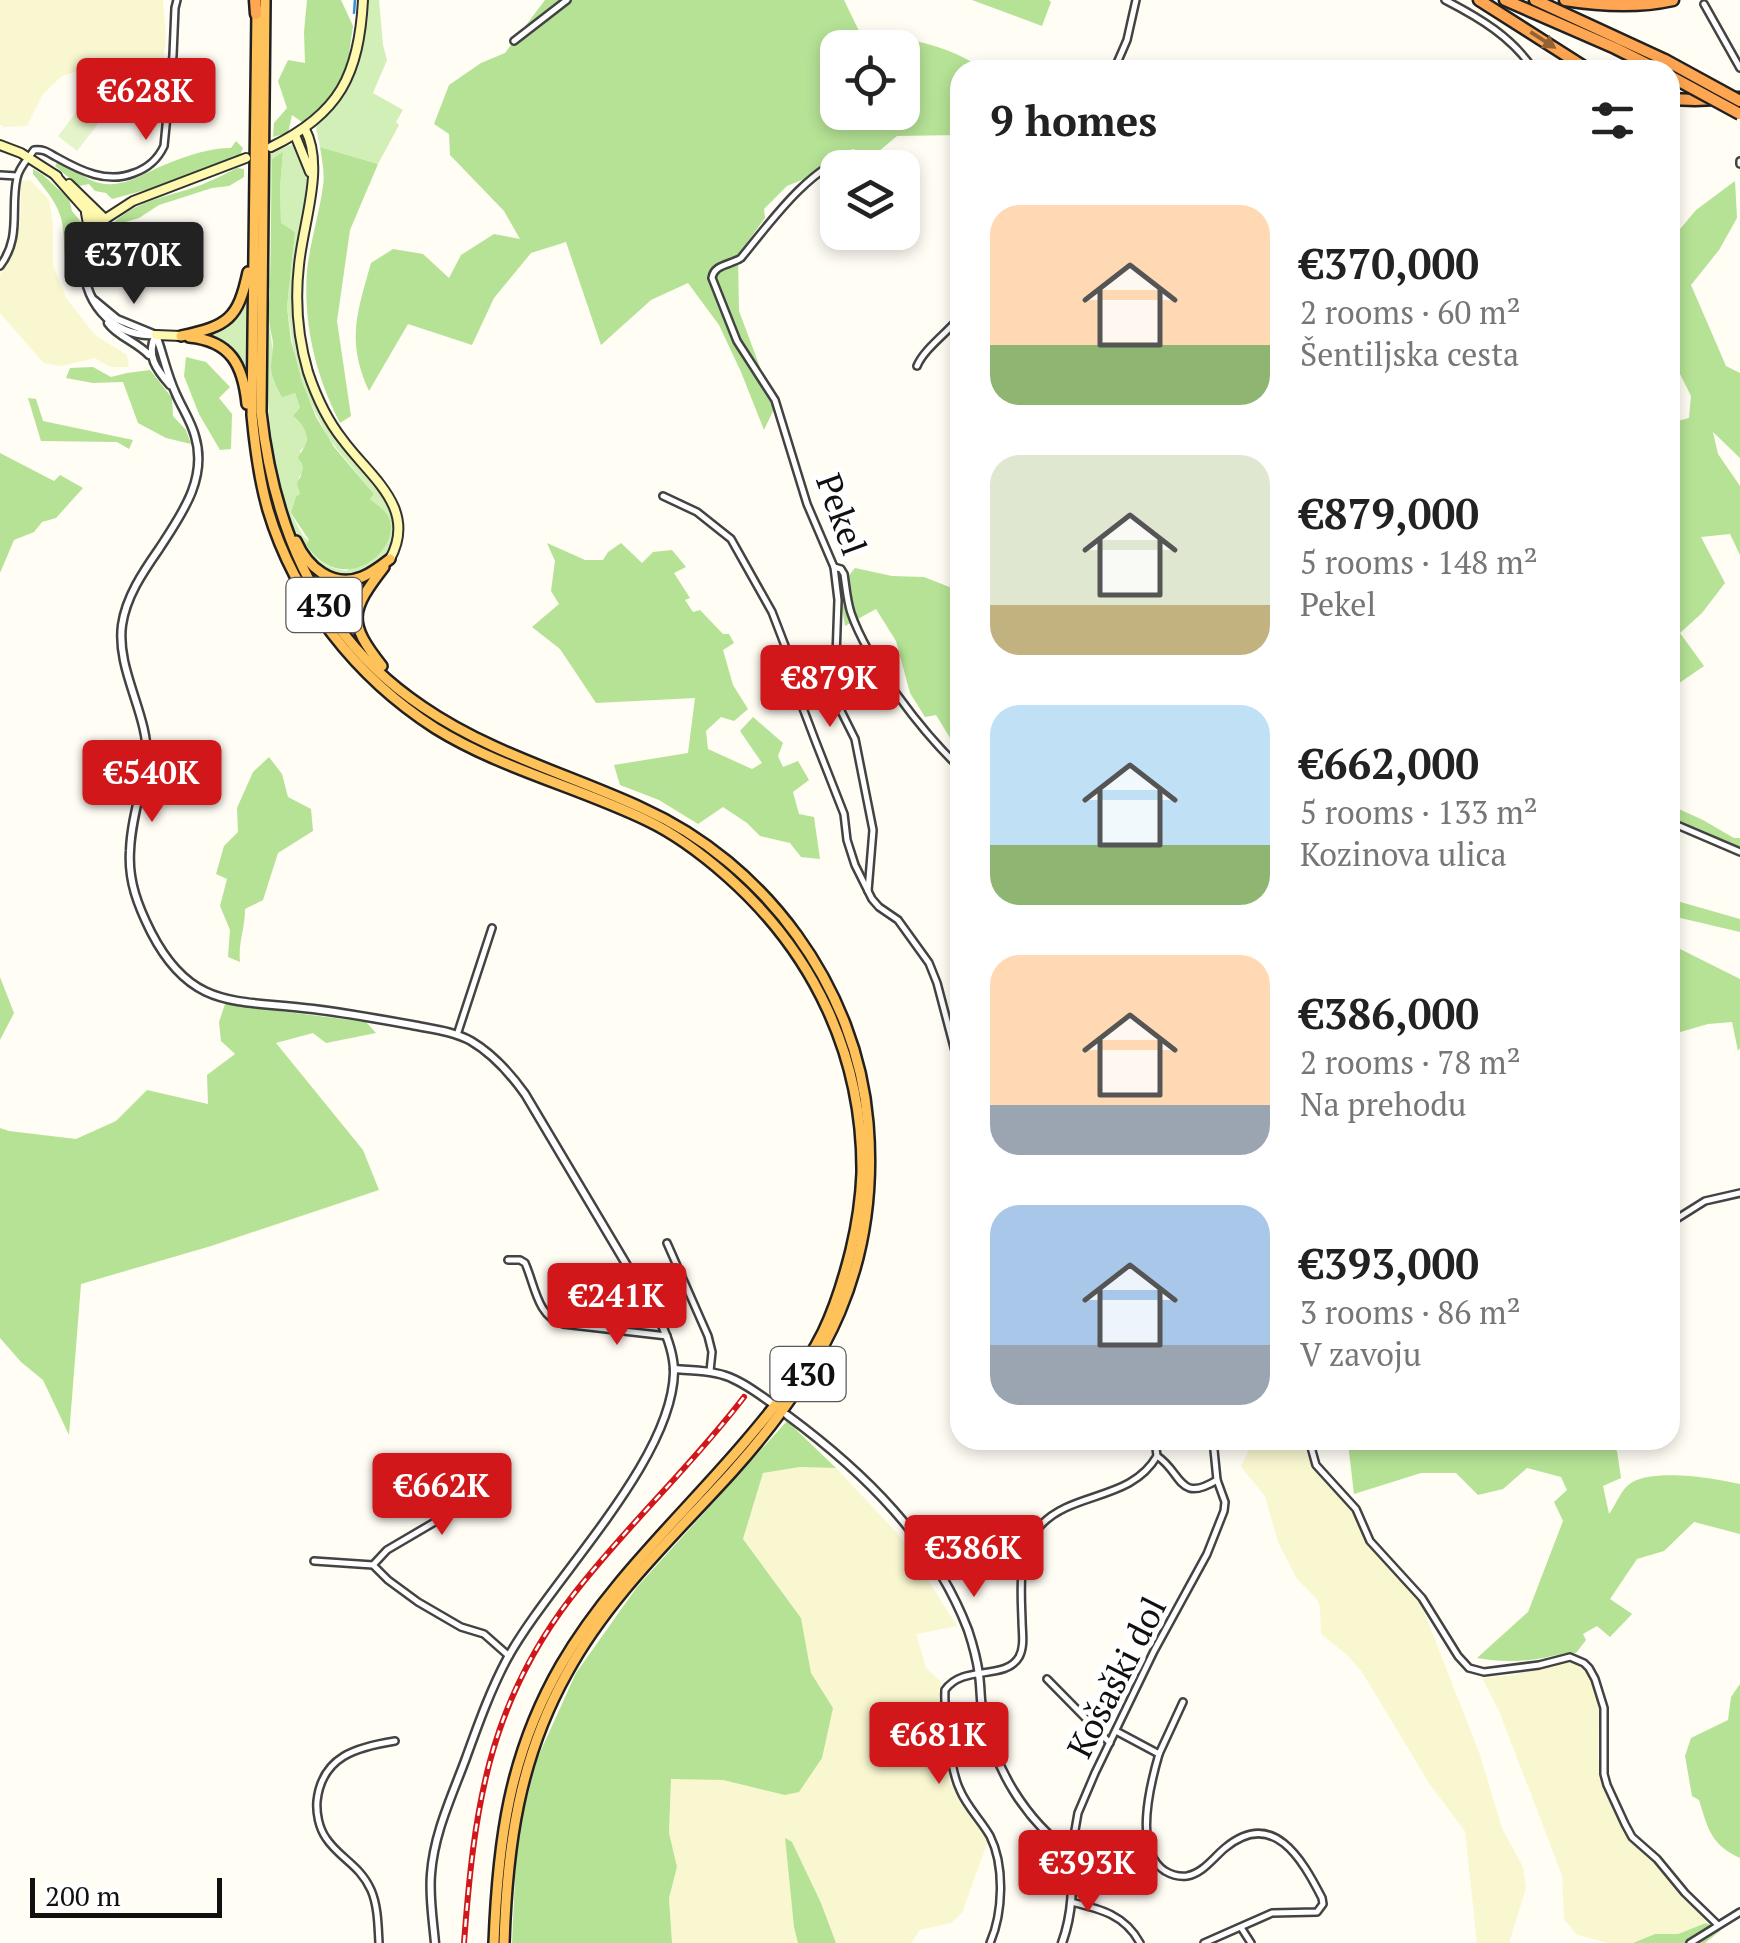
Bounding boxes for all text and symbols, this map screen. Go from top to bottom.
map controls [820,30,920,250]
button: locate [820,30,920,130]
one-way arrow [1529,31,1556,49]
pin: €628K [76,58,216,143]
text: €628K [98,69,194,111]
text: 9 homes [990,92,1157,148]
icon: filters [1585,93,1640,148]
button: layers [820,150,920,250]
pin: €370K [64,222,204,307]
text: €370K [86,233,182,275]
text: €370,000 [1300,235,1479,291]
icon: home [1070,245,1190,365]
text: 2 rooms · 60 m² [1300,291,1521,333]
text: Šentiljska cesta [1300,333,1519,375]
street label: Pekel [806,467,878,561]
text: €879,000 [1300,485,1479,541]
icon: home [1070,495,1190,615]
text: 5 rooms · 148 m² [1300,541,1538,583]
road number: 430 [286,578,362,632]
text: Pekel [1300,583,1376,625]
pin: €879K [760,645,900,730]
text: €879K [782,656,878,698]
text: €662,000 [1300,735,1479,791]
pin: €540K [82,740,222,825]
icon: home [1070,745,1190,865]
text: €540K [104,751,200,793]
text: 5 rooms · 133 m² [1300,791,1538,833]
text: Kozinova ulica [1300,833,1507,875]
text: €386,000 [1300,985,1479,1041]
icon: home [1070,995,1190,1115]
text: 2 rooms · 78 m² [1300,1041,1521,1083]
text: Na prehodu [1300,1083,1466,1125]
text: €393,000 [1300,1235,1479,1291]
icon: home [1070,1245,1190,1365]
pin: €241K [547,1263,687,1348]
text: €241K [569,1274,665,1316]
text: 3 rooms · 86 m² [1300,1291,1521,1333]
text: V zavoju [1300,1333,1421,1375]
road number: 430 [770,1347,846,1401]
pin: €662K [372,1453,512,1538]
text: €662K [394,1464,490,1506]
pin: €386K [904,1515,1044,1600]
text: €386K [926,1526,1022,1568]
street label: Košaški dol [1056,1589,1176,1765]
pin: €681K [869,1702,1009,1787]
text: €681K [891,1713,987,1755]
pin: €393K [1018,1830,1158,1915]
text: €393K [1040,1841,1136,1883]
scale bar [30,1873,222,1918]
text: 200 m [45,1877,121,1914]

